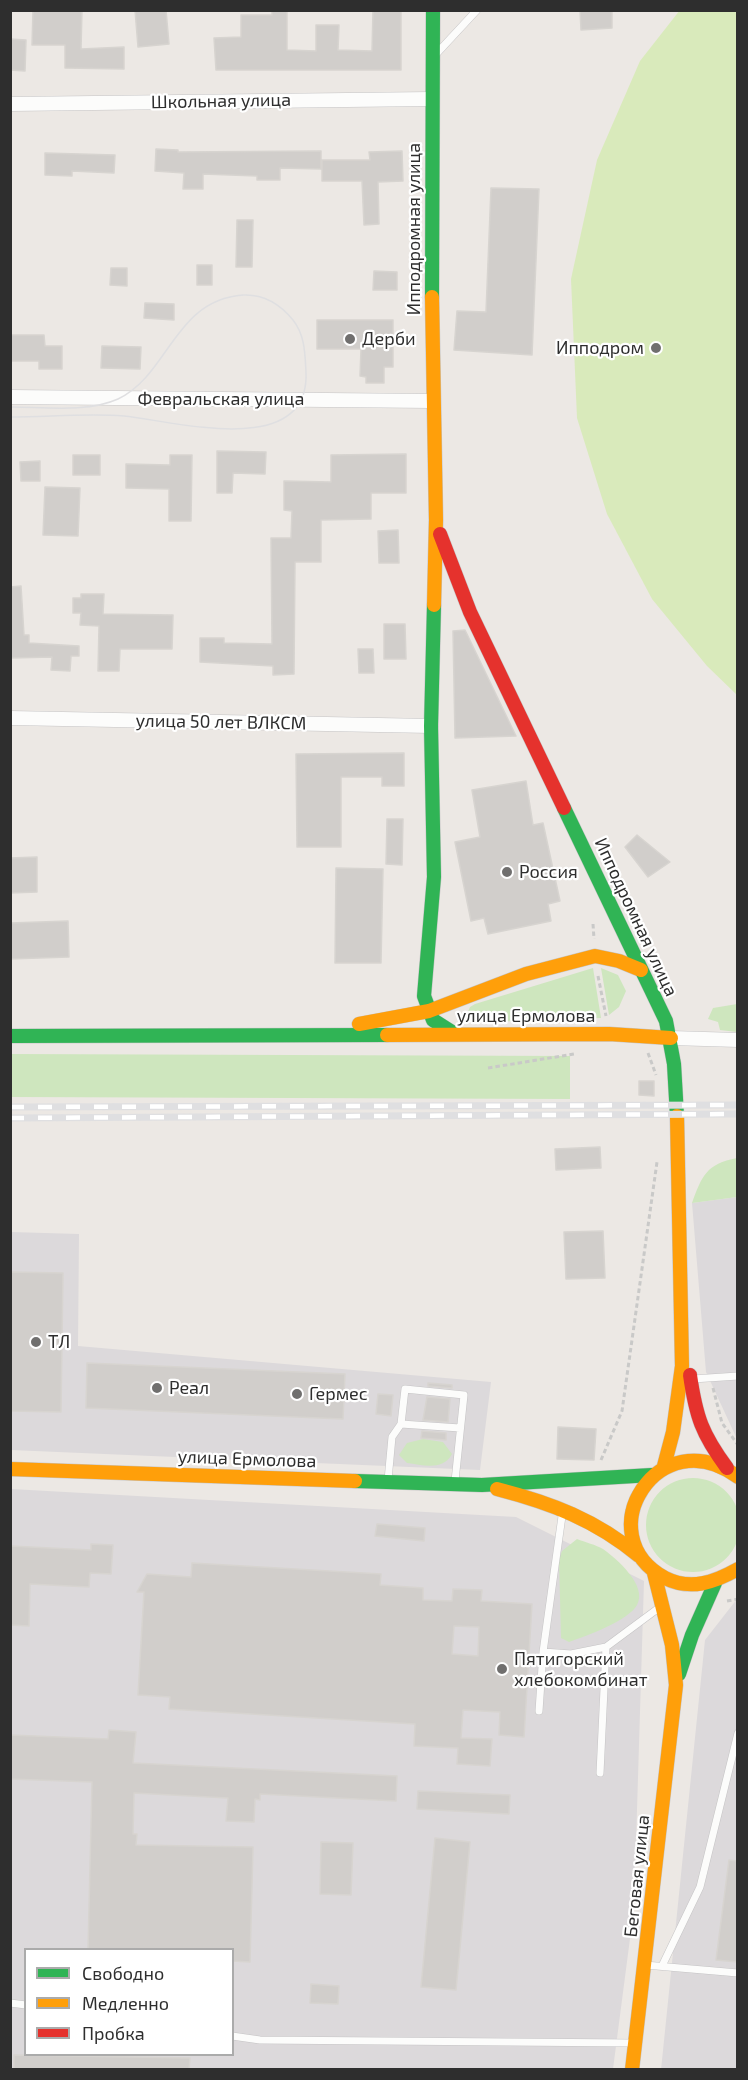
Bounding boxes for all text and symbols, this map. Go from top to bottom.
street label: Школьная улица [151,89,291,113]
street label: Ипподромная улица [403,143,425,315]
place label: Дерби [362,328,416,350]
marker: Дерби [343,332,357,346]
place label: Ипподpом [556,337,644,359]
marker: Ипподpом [649,341,663,355]
street label: Февральская улица [138,388,304,410]
street label: улица 50 лет ВЛКСМ [135,710,307,734]
street label: Ипподромная улица [590,834,682,1000]
place label: Россия [519,861,578,883]
marker: Россия [500,865,514,879]
street label: улица Ермолова [457,1005,595,1027]
place label: ТЛ [48,1331,70,1353]
marker: ТЛ [29,1335,43,1349]
place label: Реал [169,1377,209,1399]
marker: Реал [150,1381,164,1395]
place label: Гермес [309,1383,368,1405]
marker: Гермес [290,1387,304,1401]
street label: улица Ермолова [177,1446,317,1472]
place label: Пятигорский хлебокомбинат [514,1648,647,1690]
marker: Пятигорский хлебокомбинат [495,1662,509,1676]
street label: Беговая улица [620,1814,654,1938]
legend [24,1948,234,2056]
text: Свободно [82,1962,164,1984]
text: Медленно [82,1992,169,2014]
text: Пробка [82,2022,145,2044]

